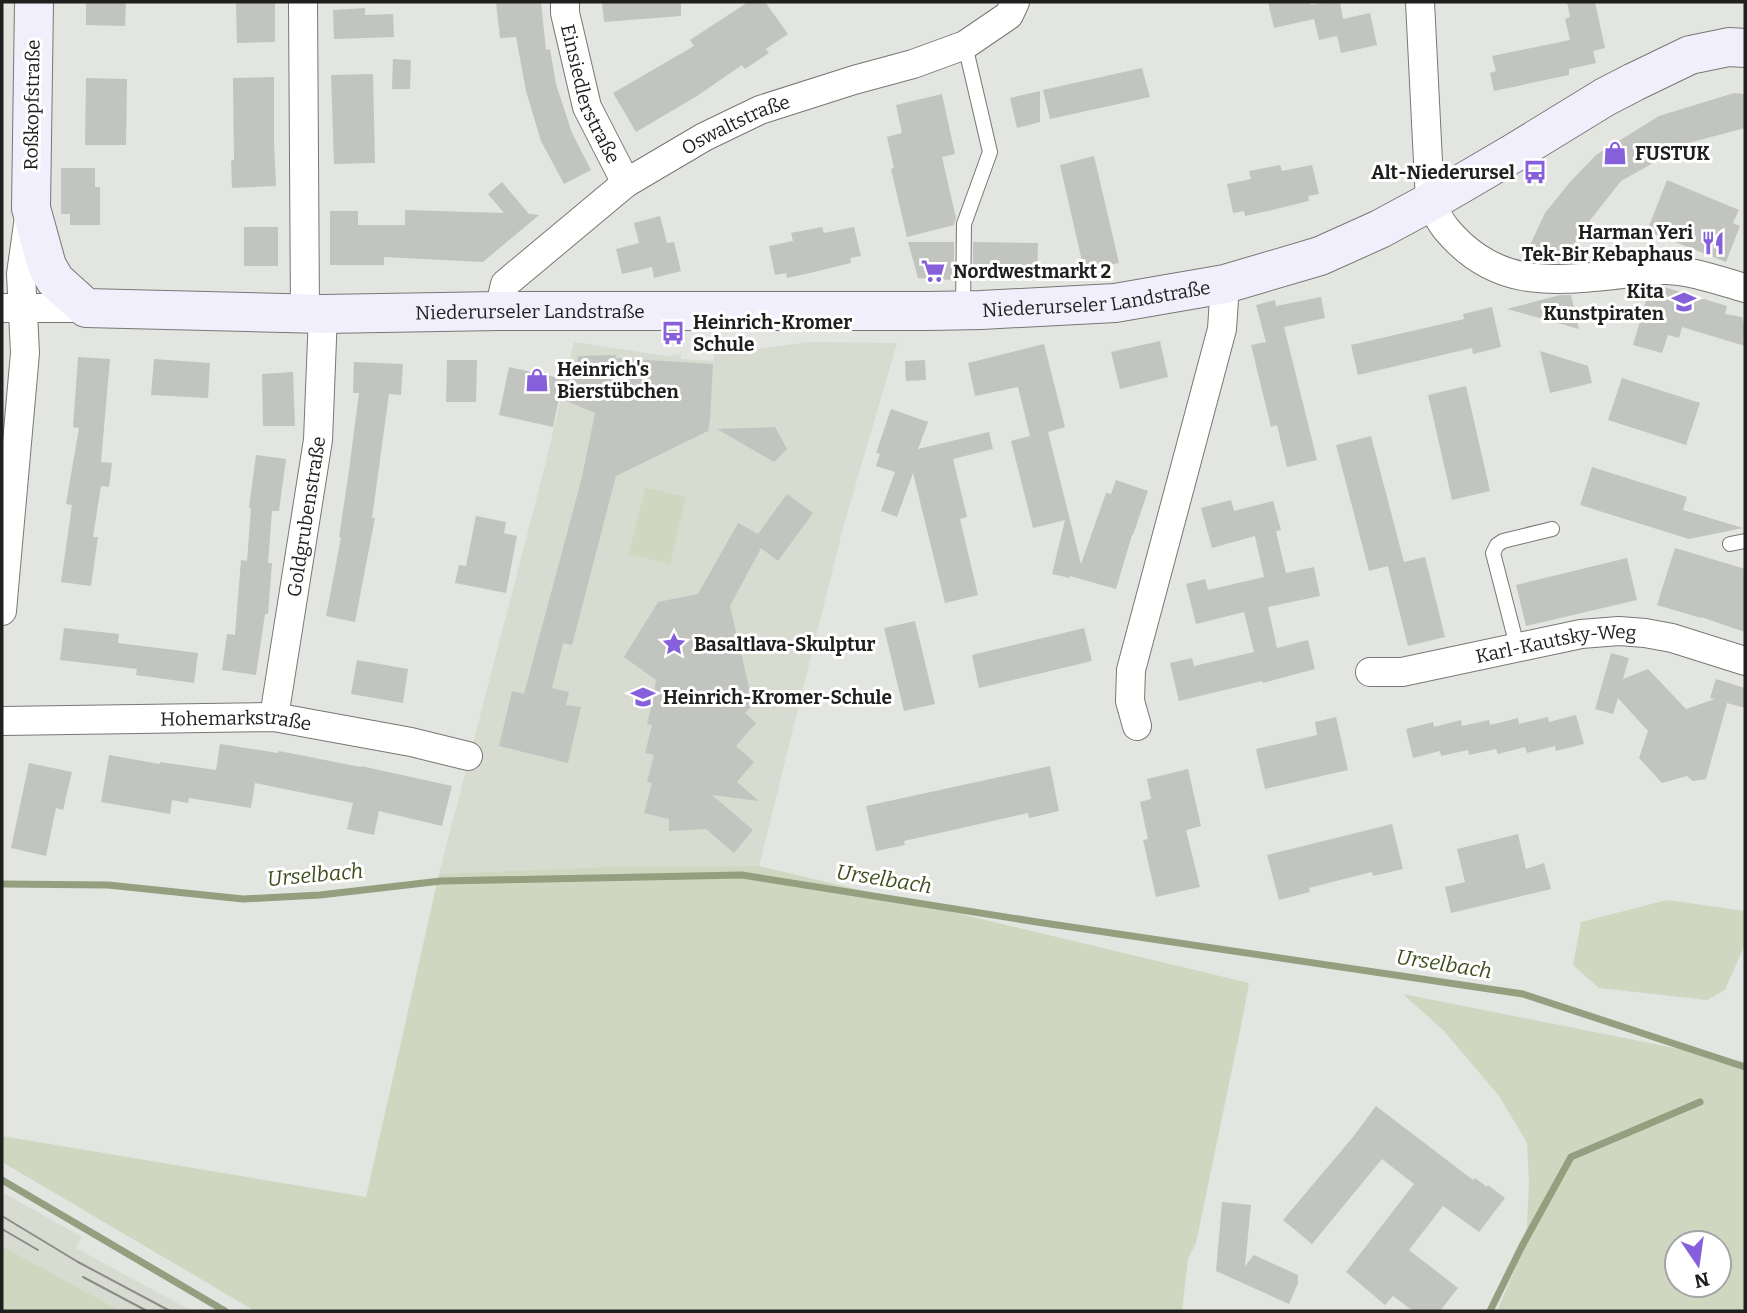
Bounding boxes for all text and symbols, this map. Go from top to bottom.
street label: Einsiedlerstraße [556,22,625,167]
street label: Roßkopfstraße [19,39,45,171]
street label: Oswaltstraße [677,90,793,159]
shop icon: FUSTUK [1601,139,1629,167]
place label: FUSTUK [1635,142,1710,165]
bus stop icon: Alt-Niederursel [1521,158,1549,186]
place label: Alt-Niederursel [1371,161,1515,184]
place label: Harman Yeri Tek-Bir Kebaphaus [1522,221,1693,266]
restaurant icon: Harman Yeri Tek-Bir Kebaphaus [1699,229,1727,257]
supermarket icon: Nordwestmarkt 2 [919,257,947,285]
place label: Nordwestmarkt 2 [953,260,1112,283]
street label: Niederurseler Landstraße [981,275,1212,321]
place label: Kita Kunstpiraten [1543,280,1665,325]
school or university icon: Kita Kunstpiraten [1670,288,1698,316]
street label: Niederurseler Landstraße [415,300,645,324]
place label: Heinrich-Kromer Schule [693,311,852,356]
bus stop icon: Heinrich-Kromer Schule [659,319,687,347]
place label: Heinrich's Bierstübchen [557,358,679,403]
shop icon: Heinrich's Bierstübchen [523,366,551,394]
street label: Goldgrubenstraße [282,435,330,598]
street label: Karl-Kautsky-Weg [1473,619,1638,668]
place icon: Basaltlava-Skulptur [660,630,688,658]
place label: Basaltlava-Skulptur [694,633,876,656]
school or university icon: Heinrich-Kromer-Schule [629,683,657,711]
place label: Heinrich-Kromer-Schule [663,686,892,709]
street label: Hohemarkstraße [160,705,313,735]
water label: Urselbach [266,858,364,892]
water label: Urselbach [834,859,934,899]
water label: Urselbach [1394,944,1494,984]
north arrow [1663,1229,1733,1299]
text: N [1692,1267,1711,1293]

